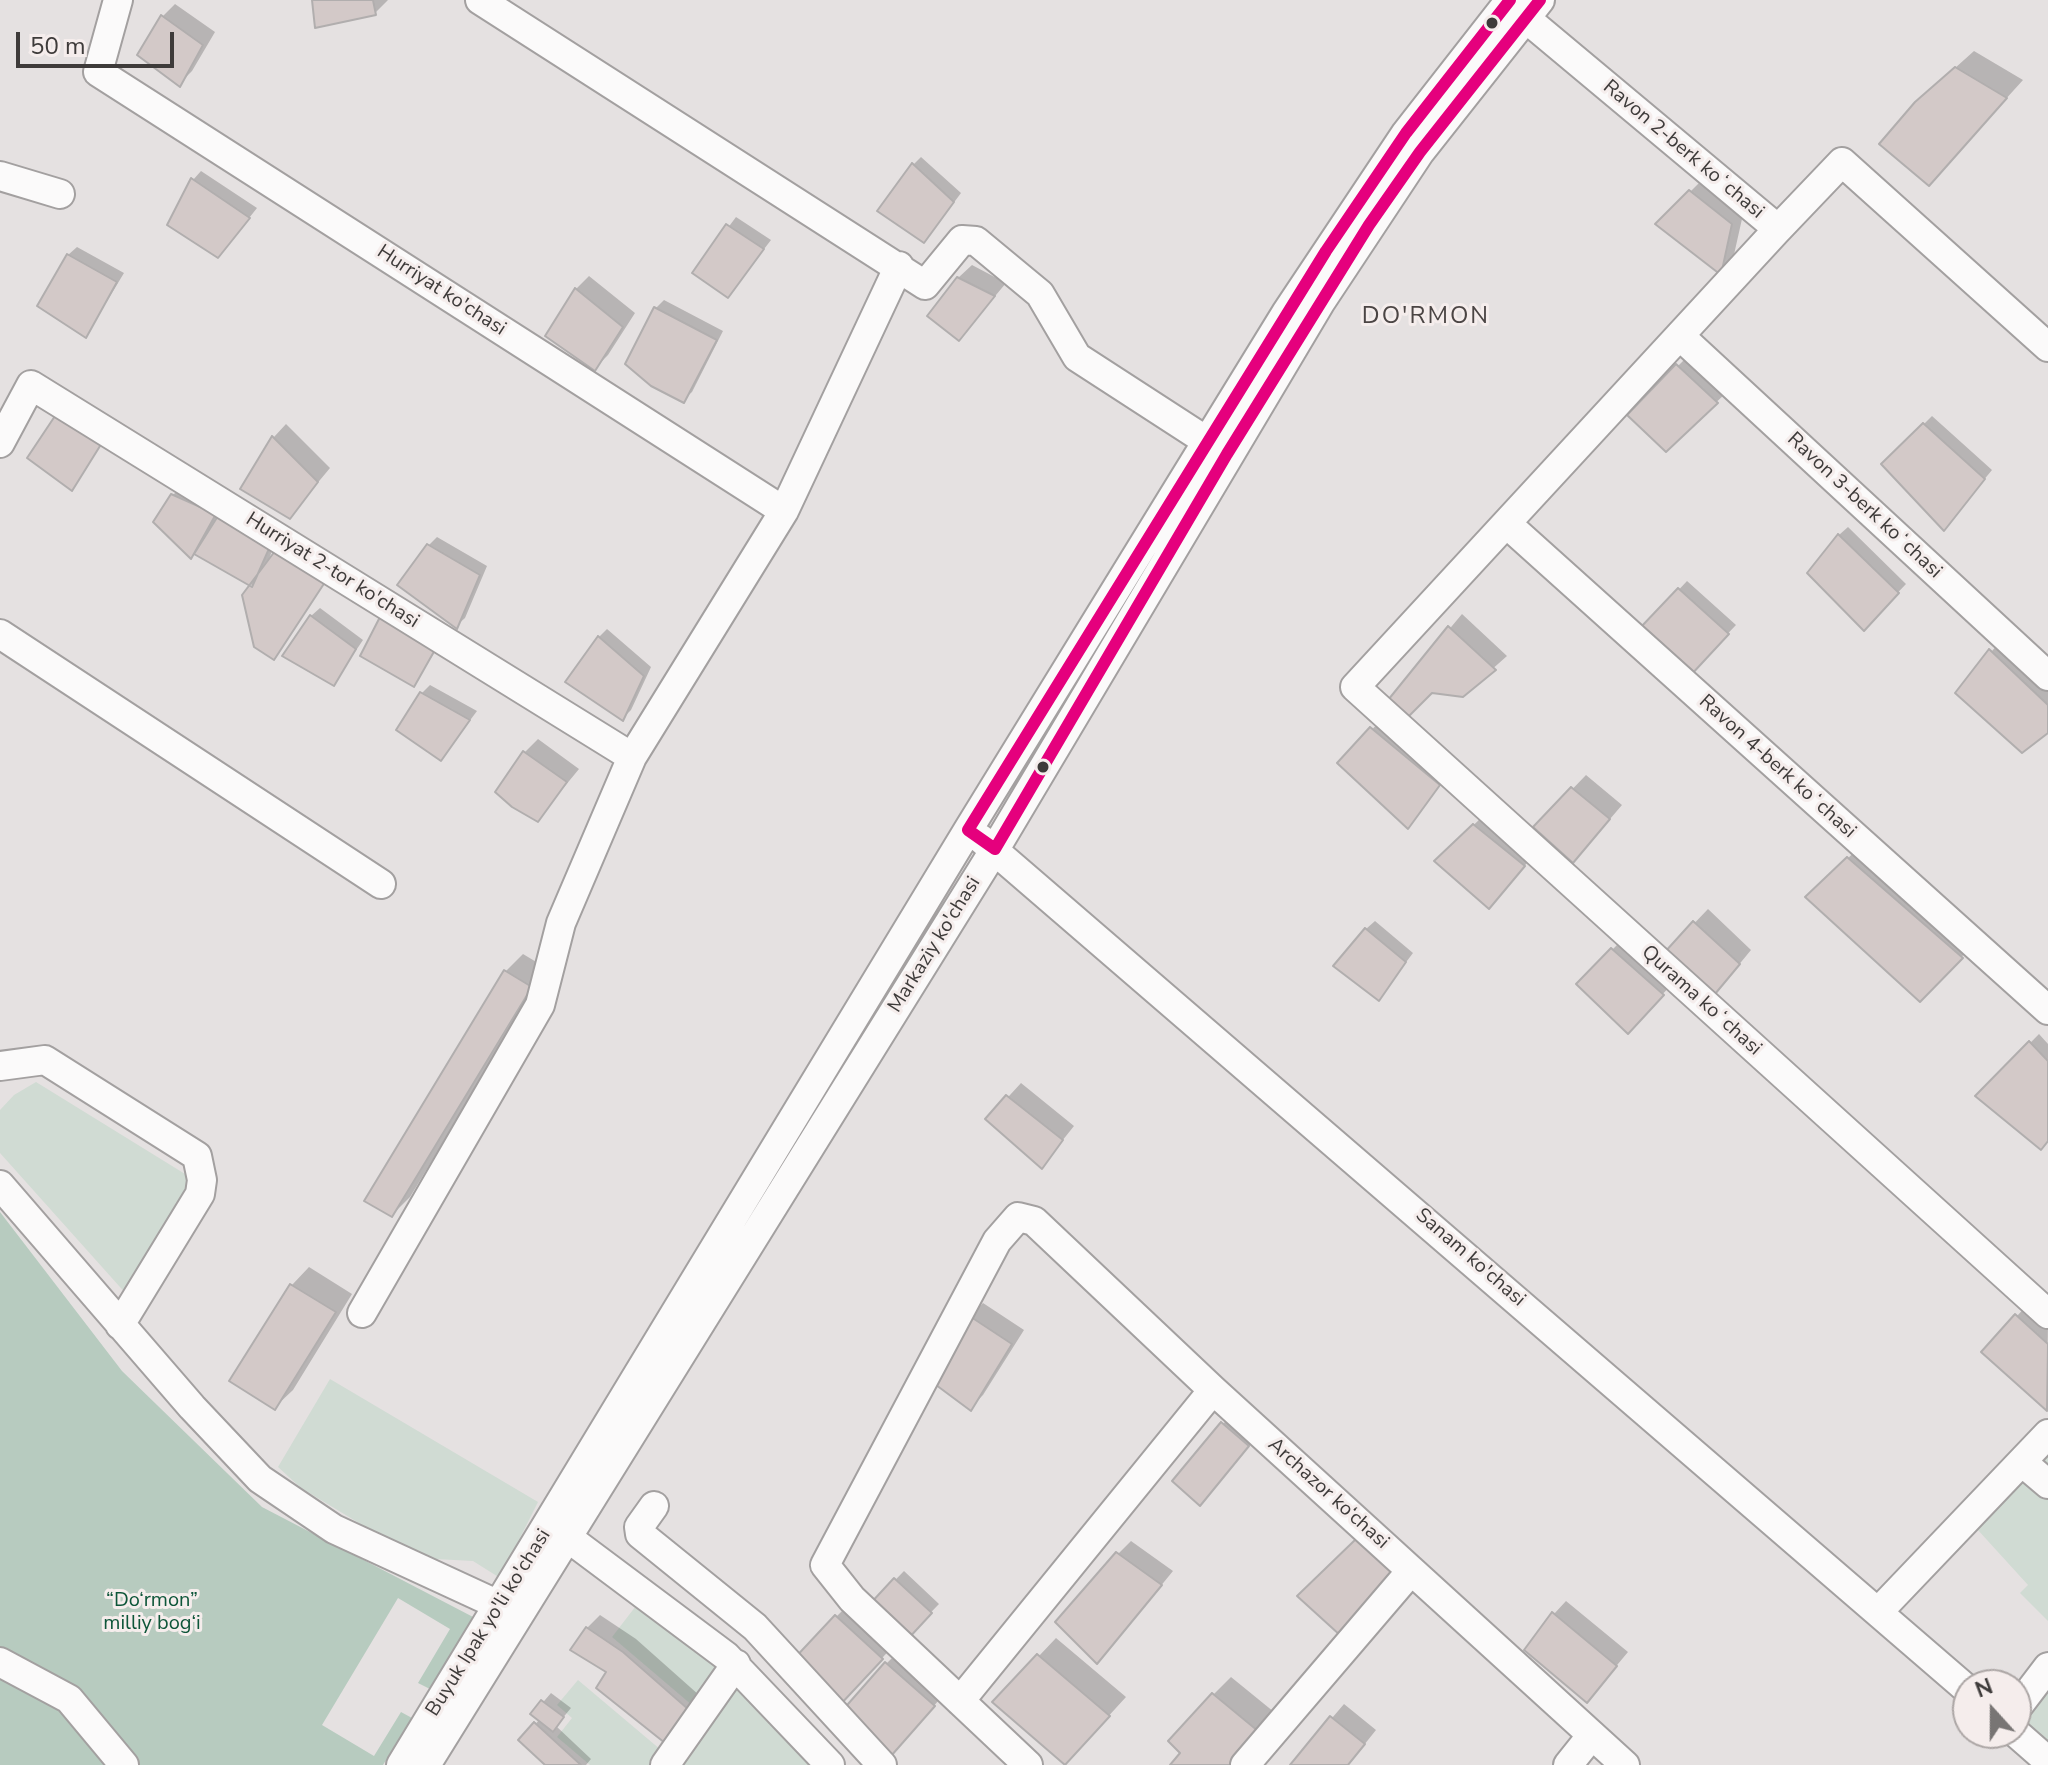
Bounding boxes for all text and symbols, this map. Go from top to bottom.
unlabelled marker [1484,15,1500,31]
scale bar [20,16,178,66]
text: 50 m [30,30,86,62]
street label: Ravon 2-berk koʻchasi [1598,76,1768,224]
street label: Hurriyat ko'chasi [372,240,510,342]
district label: DO'RMON [1362,303,1490,331]
street label: Ravon 3-berk koʻchasi [1782,428,1946,584]
street label: Hurriyat 2-tor ko'chasi [241,508,423,634]
street label: Ravon 4-berk koʻchasi [1694,690,1860,844]
unlabelled marker [1035,759,1051,775]
street label: Markaziy ko'chasi [884,873,986,1017]
street label: Qurama koʻchasi [1636,941,1766,1061]
street label: Sanam ko'chasi [1410,1204,1530,1312]
street label: Archazor ko‘chasi [1262,1433,1394,1555]
street label: Buyuk Ipak yo'li ko'chasi [422,1525,556,1721]
park label: “Do‘rmon” milliy bog‘i [103,1589,201,1636]
north arrow [1952,1669,2032,1749]
text: N [1971,1672,1997,1705]

